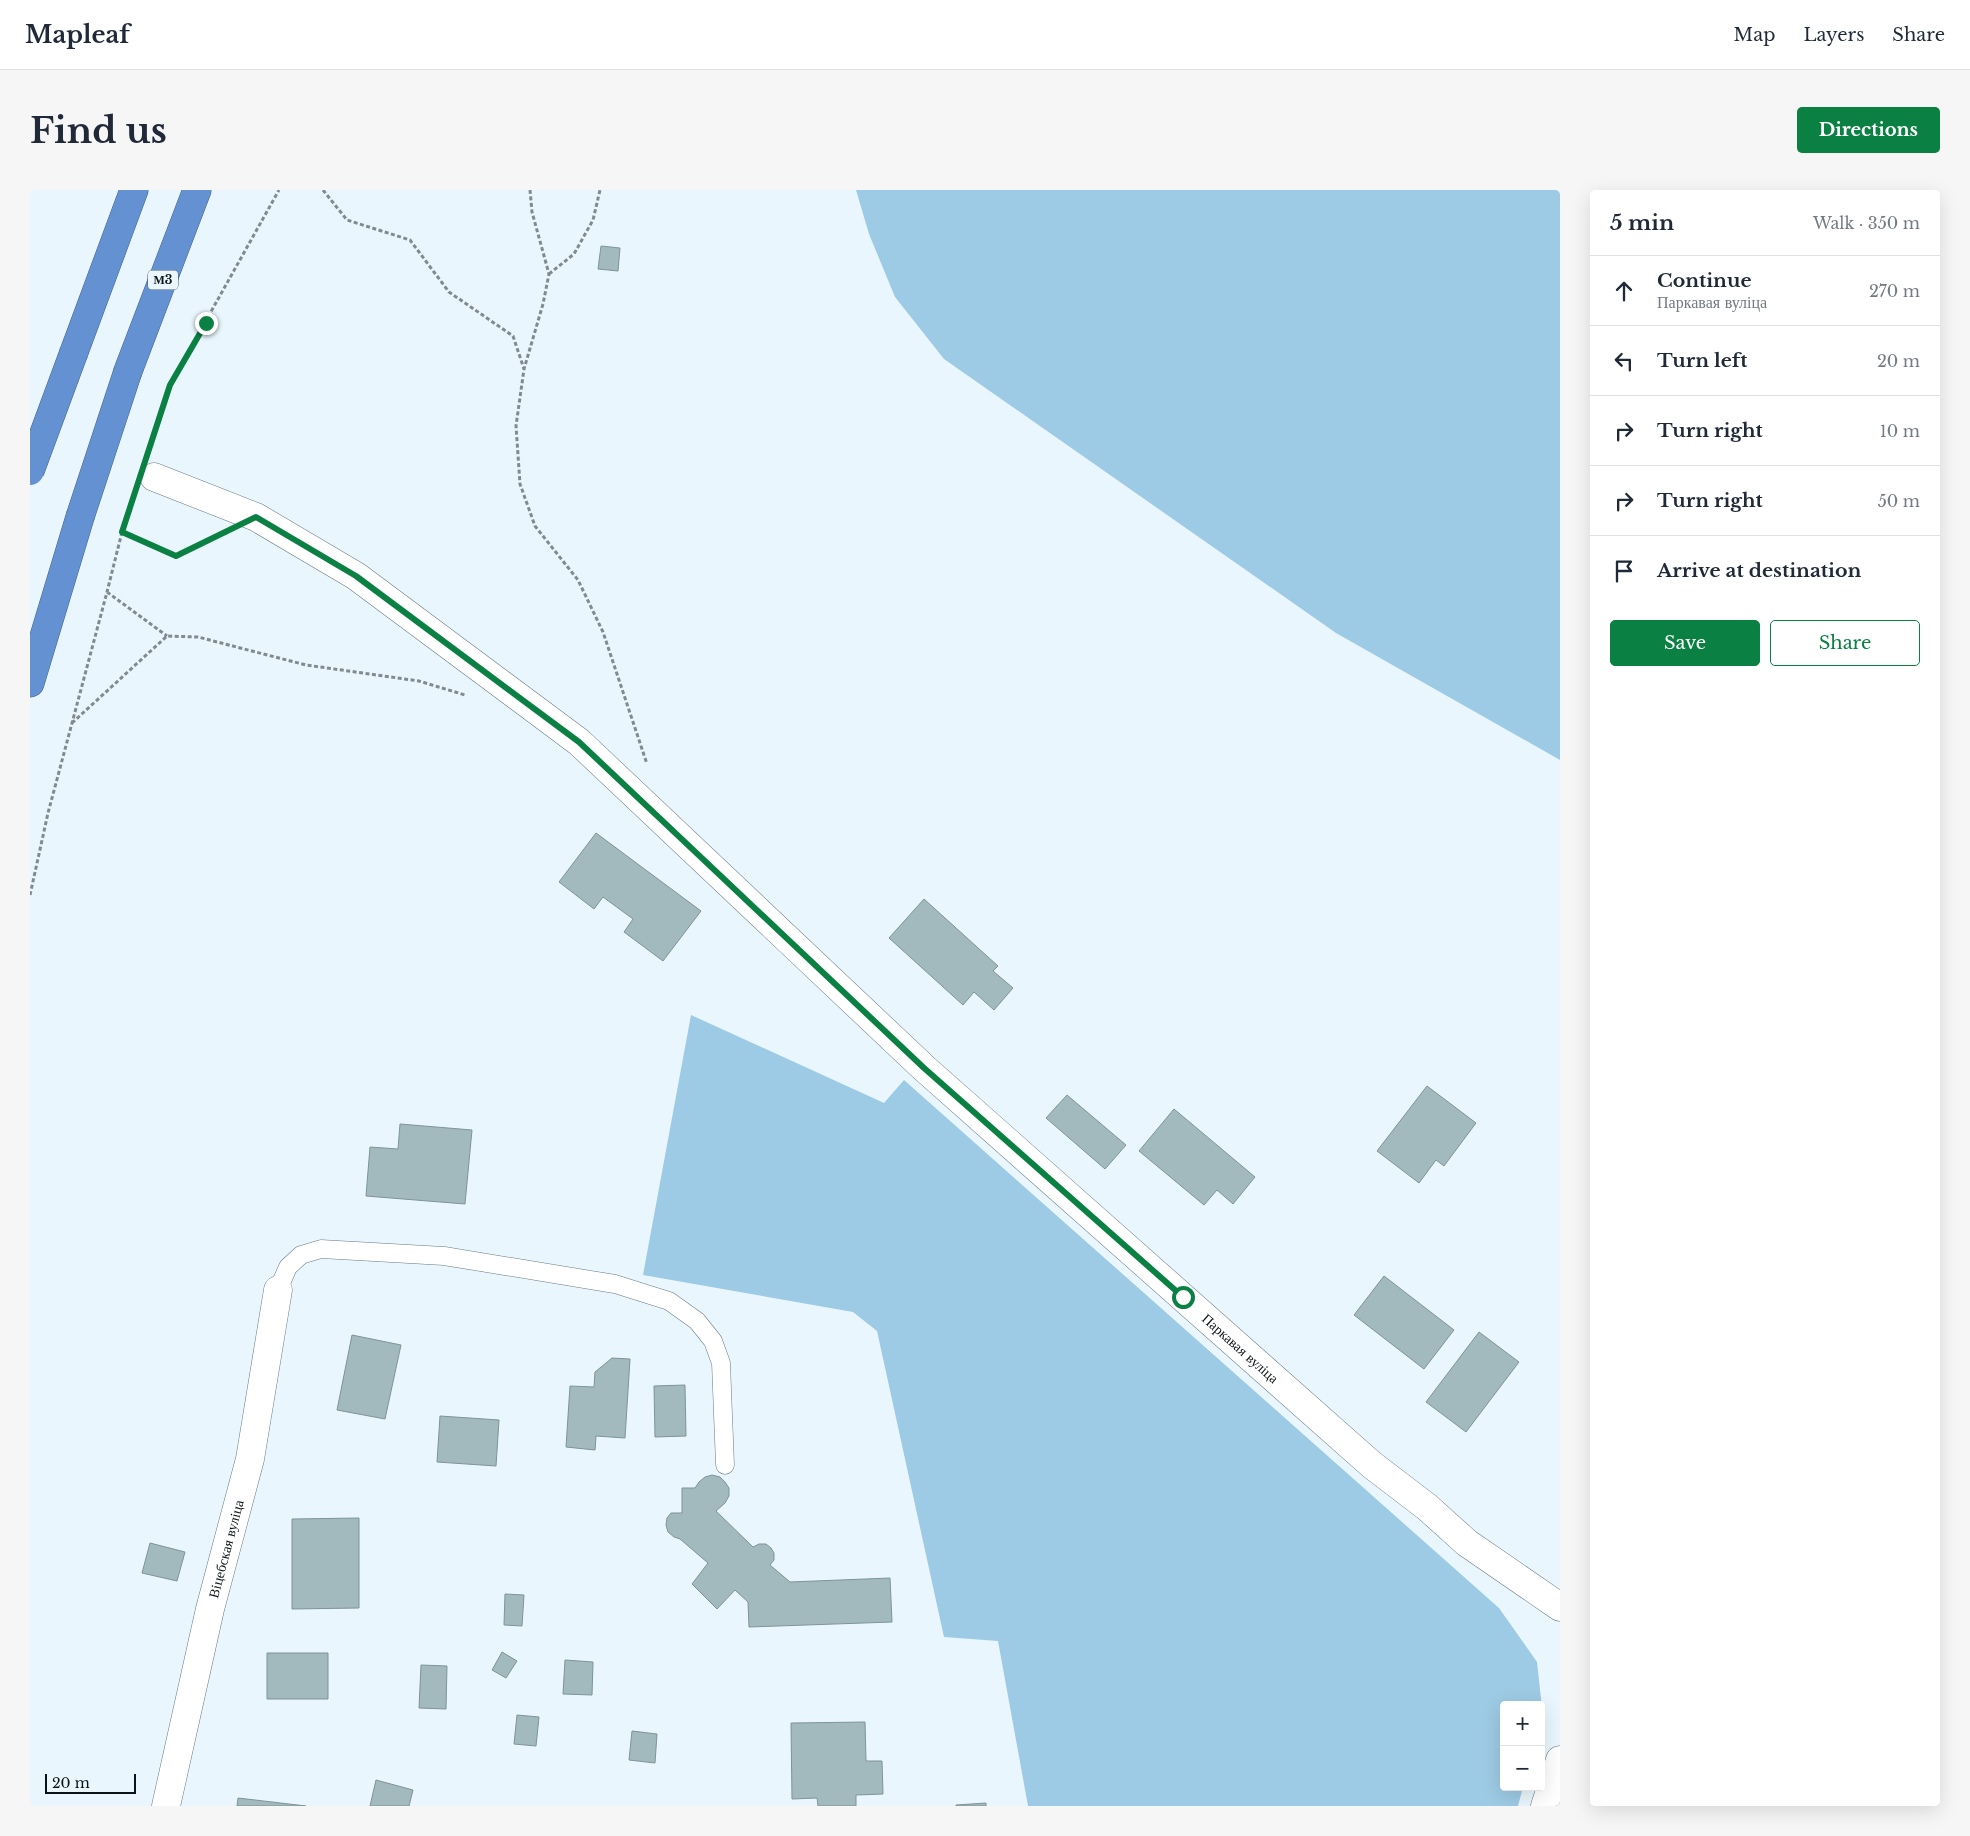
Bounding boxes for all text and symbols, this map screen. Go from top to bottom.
text: Mapleaf [25,20,130,49]
text: Map [1734,24,1775,46]
text: Layers [1803,24,1864,46]
text: Share [1892,24,1945,46]
button: Directions [1797,107,1940,153]
text: Find us [30,109,167,152]
text: 5 min [1610,210,1674,236]
text: Walk · 350 m [1813,213,1920,233]
text: Continue [1657,269,1752,292]
road number: М3 [148,270,178,290]
icon: ahead [1610,277,1638,305]
text: 270 m [1869,281,1920,301]
text: Паркавая вуліца [1657,292,1767,312]
route end [195,312,218,335]
icon: left [1610,347,1638,375]
text: Turn left [1657,349,1748,372]
text: 20 m [1877,351,1920,371]
icon: right [1610,417,1638,445]
text: Turn right [1657,419,1763,442]
text: 10 m [1880,421,1920,441]
icon: right [1610,487,1638,515]
text: Turn right [1657,489,1763,512]
text: 50 m [1878,491,1920,511]
icon: arrive [1610,557,1638,585]
text: Arrive at destination [1657,559,1861,582]
button: Save [1610,620,1760,666]
button: Share [1770,620,1920,666]
route start [1172,1286,1195,1309]
street label: Паркавая вуліца [1198,1310,1283,1388]
street label: Віцебская вуліца [204,1497,248,1600]
map controls [1500,1701,1545,1791]
button: + [1500,1701,1545,1746]
button: − [1500,1746,1545,1791]
scale bar [45,1771,136,1794]
text: 20 m [52,1774,90,1792]

